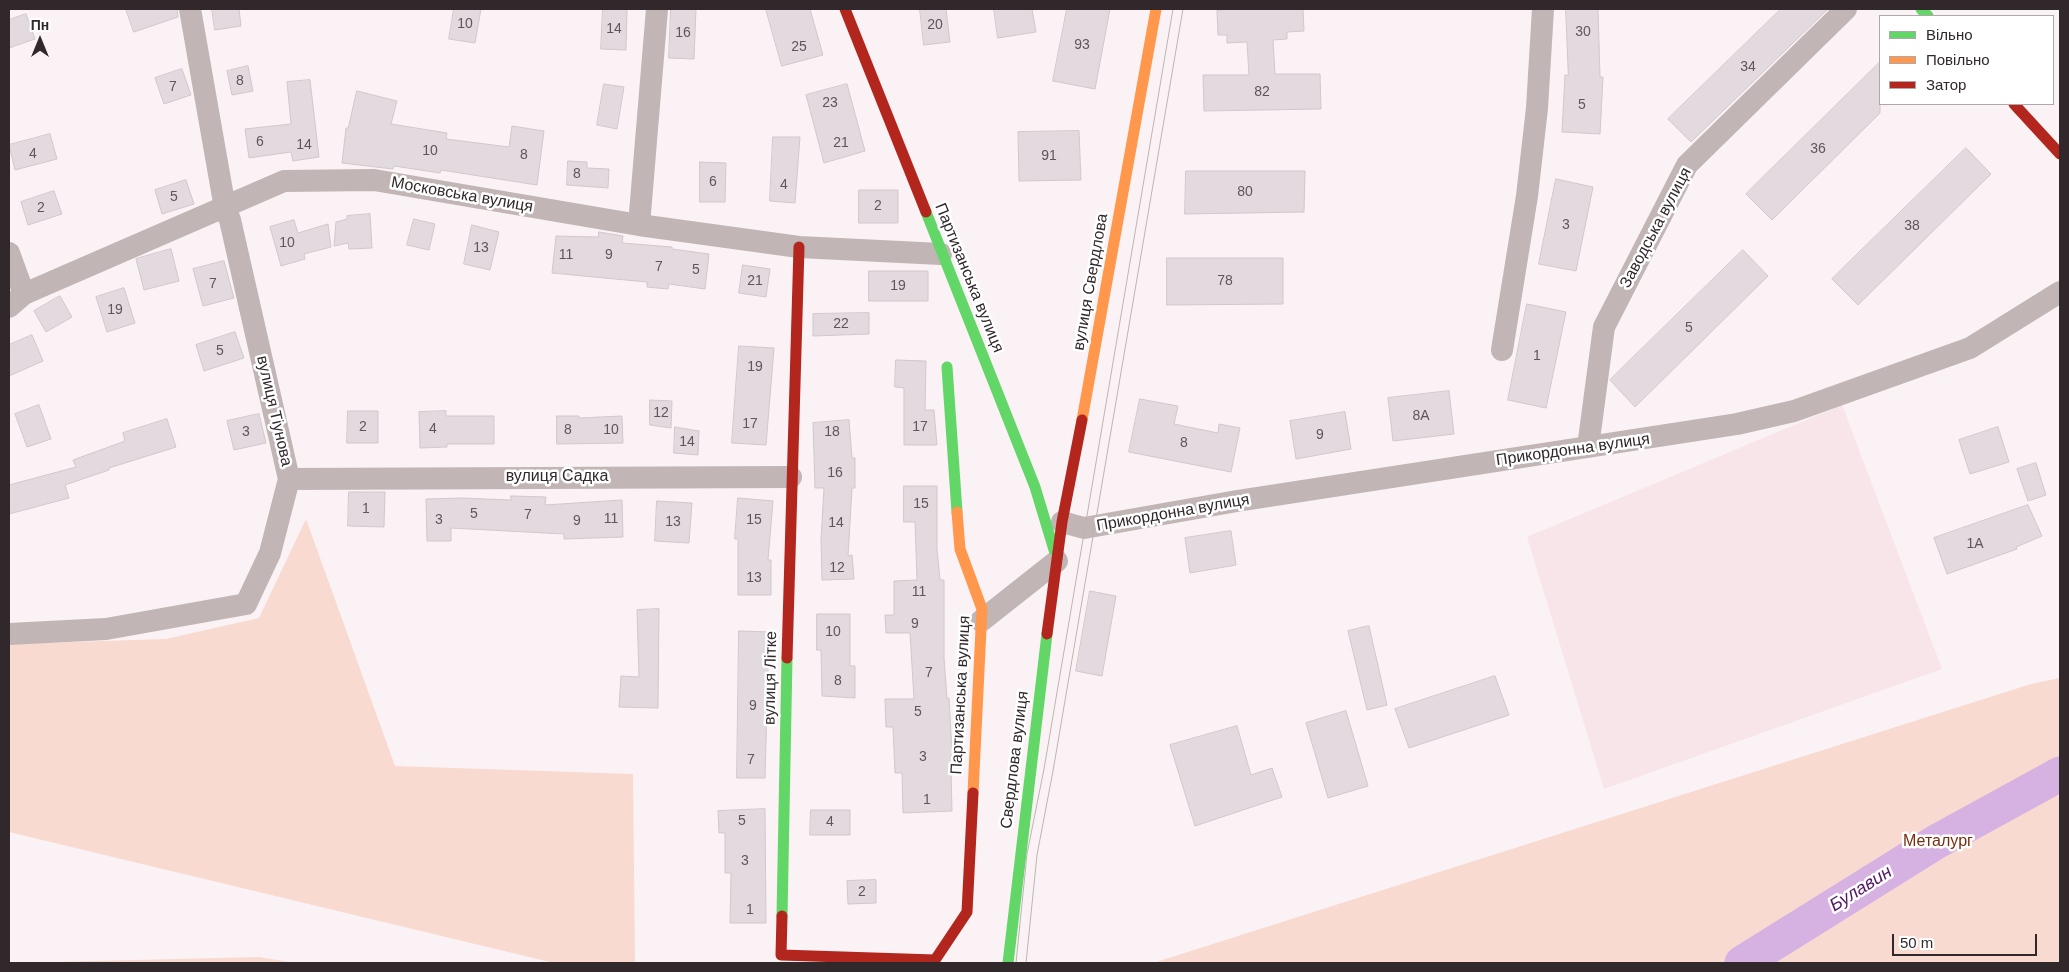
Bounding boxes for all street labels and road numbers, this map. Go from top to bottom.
street label: Заводська вулиця [1616,164,1696,292]
street label: Московська вулиця [390,173,534,217]
street label: Партизанська вулиця [930,201,1008,355]
street label: вулиця Свердлова [1070,212,1112,352]
street label: вулиця Тіунова [252,354,296,468]
street label: Прикордонна вулиця [1495,430,1651,470]
street label: вулиця Садка [506,467,608,487]
street label: Прикордонна вулиця [1095,490,1251,536]
street label: Партизанська вулиця [947,615,975,775]
street label: вулиця Літке [761,631,781,725]
street label: Свердлова вулиця [997,690,1033,830]

